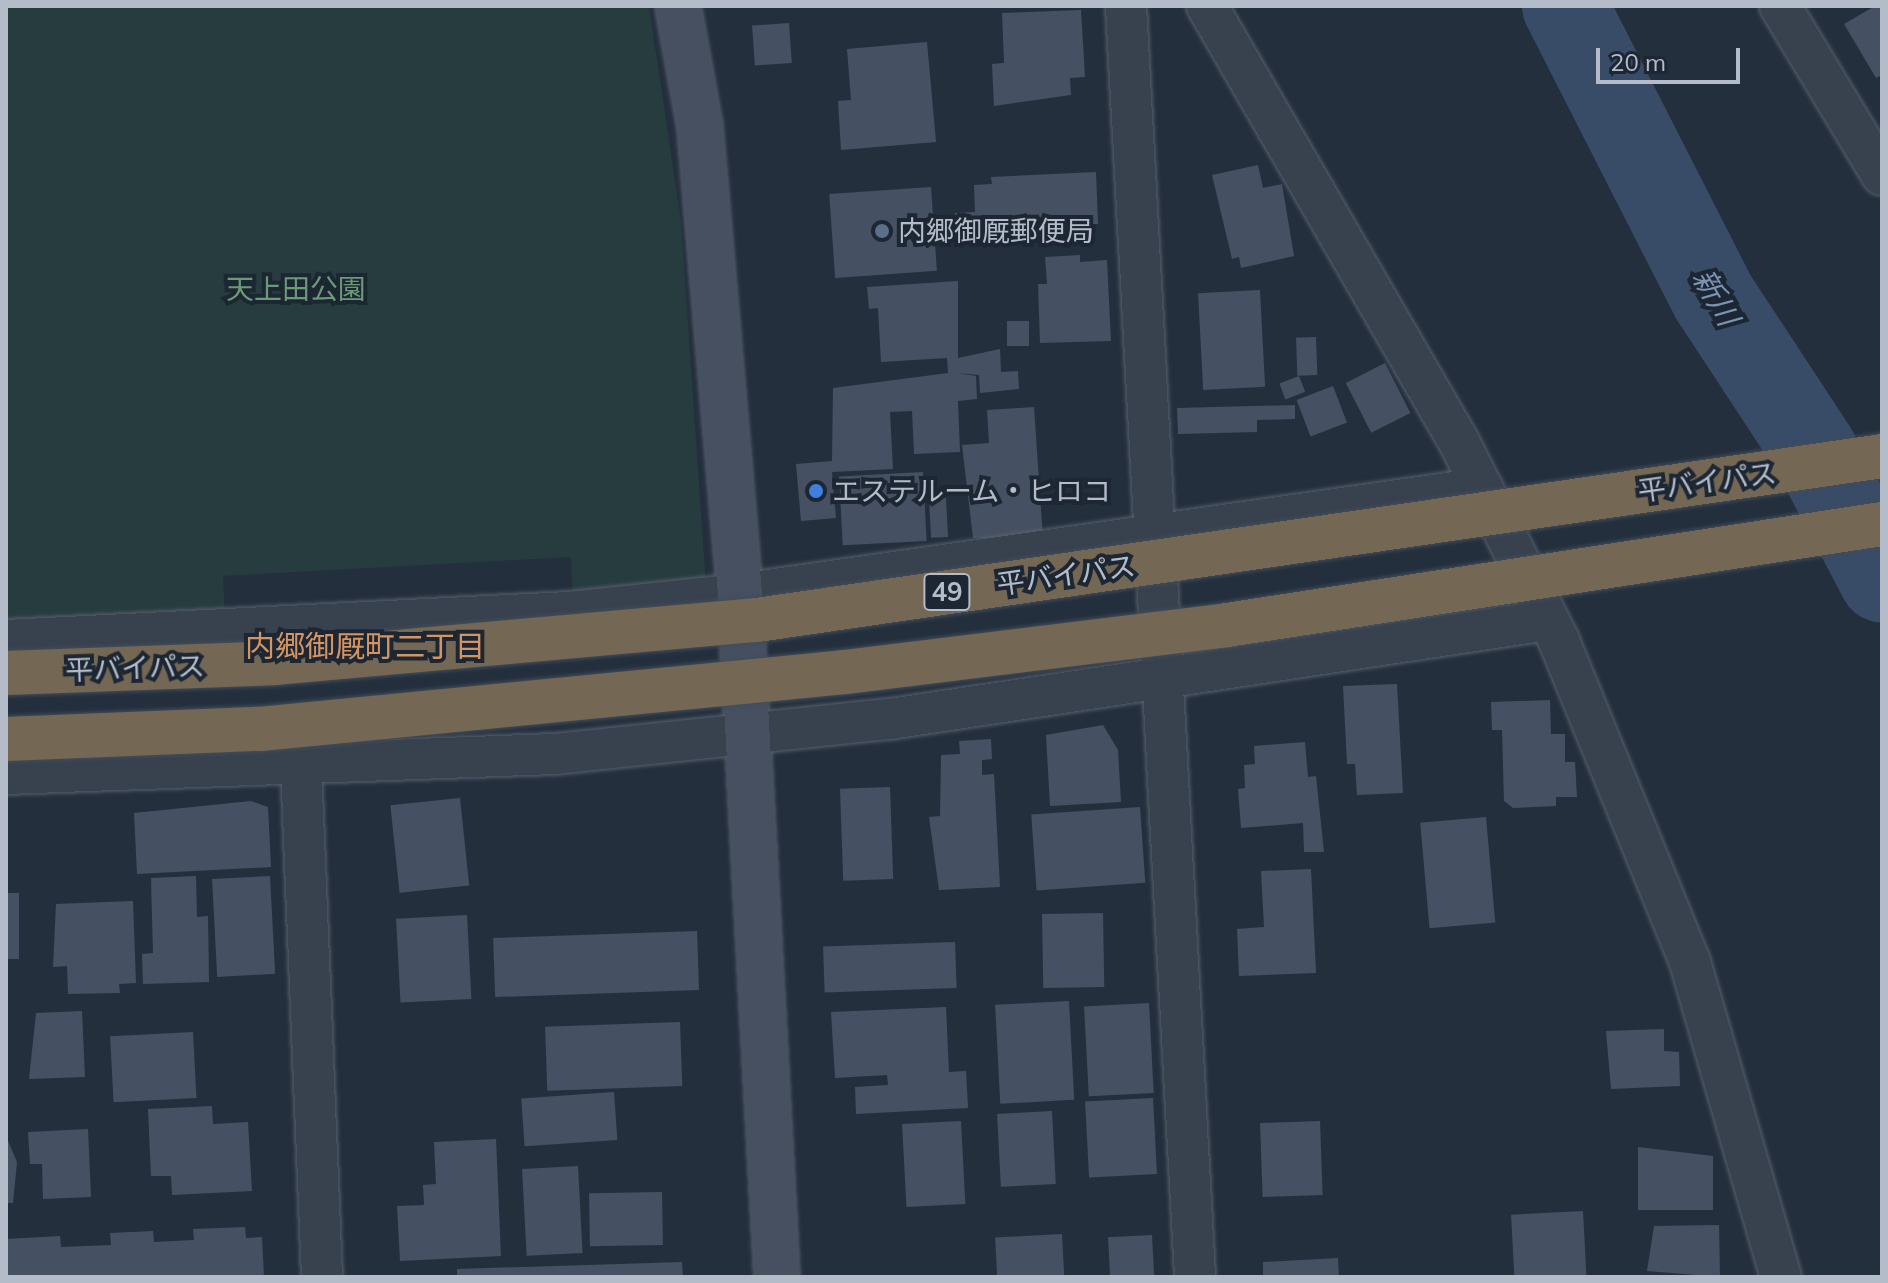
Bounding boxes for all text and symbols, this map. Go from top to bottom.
scale bar [1600,32,1744,82]
text: 20 m [1610,47,1666,77]
place label: 内郷御厩郵便局 [898,214,1094,248]
marker: 内郷御厩郵便局 [873,222,891,240]
water label: 新川 [1685,262,1747,332]
park label: 天上田公園 [226,272,366,306]
street label: 平バイパス [1635,456,1779,508]
place label: エステルーム・ヒロコ [832,474,1112,508]
marker: エステルーム・ヒロコ [807,482,825,500]
street label: 平バイパス [994,549,1138,601]
road number: 49 [923,570,971,614]
district label: 内郷御厩町二丁目 [245,628,485,664]
street label: 平バイパス [64,649,206,687]

